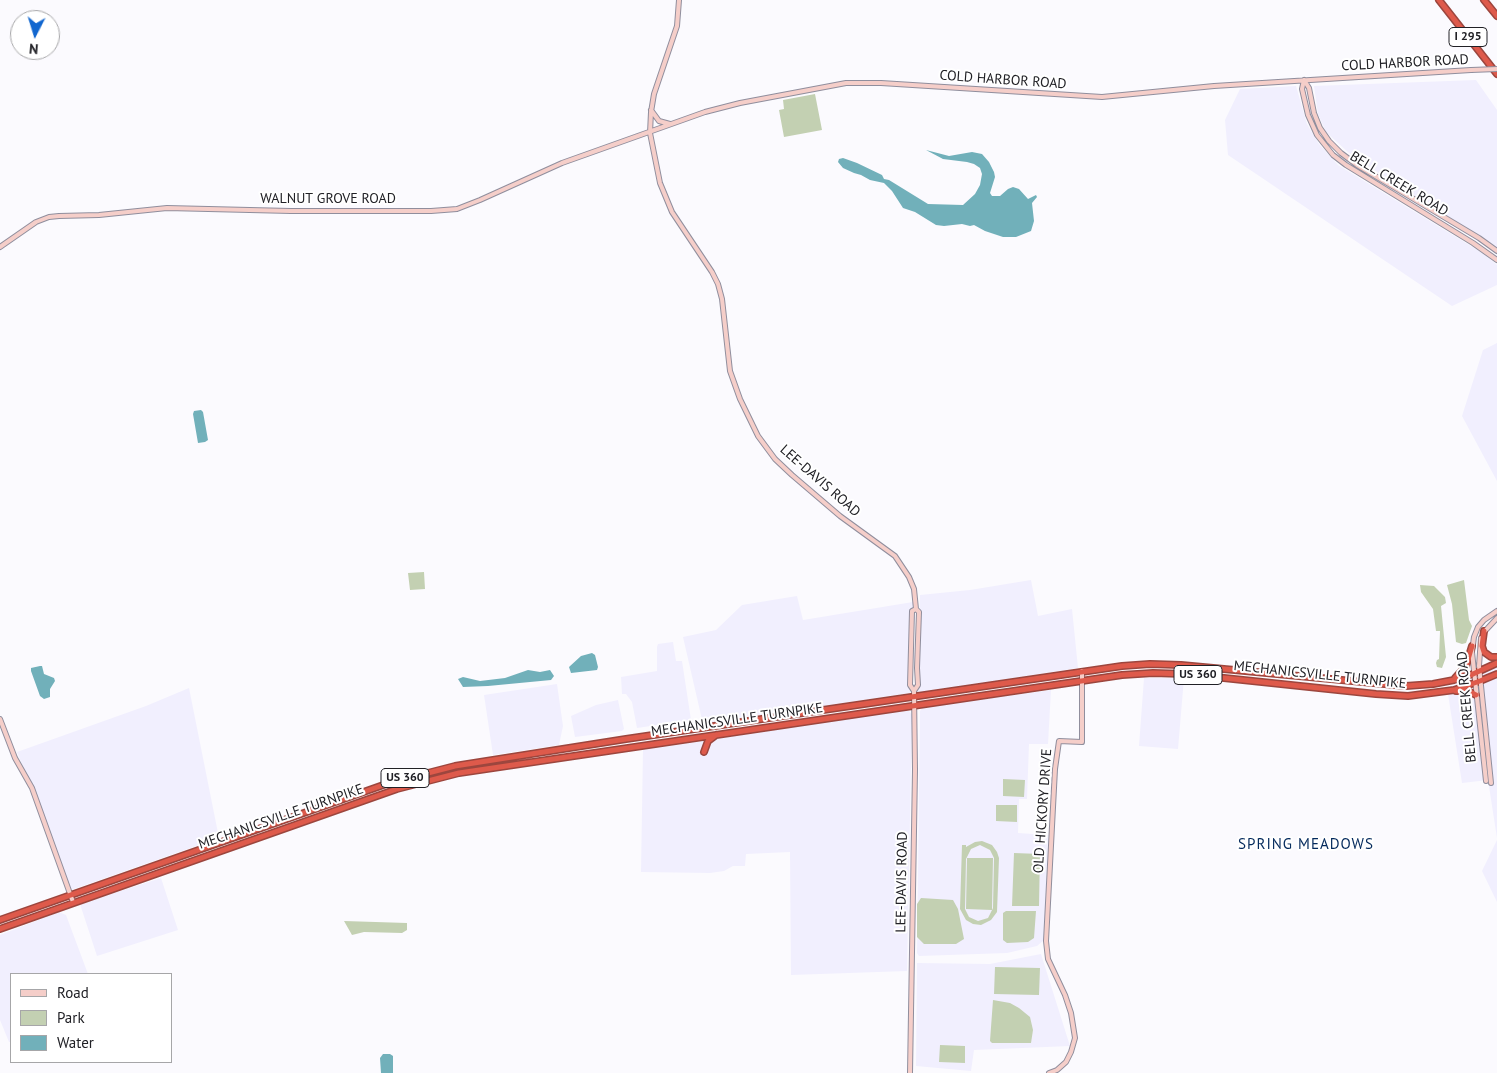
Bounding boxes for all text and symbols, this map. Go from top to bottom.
north arrow [10,10,60,60]
road number: I 295 [1449,28,1487,46]
text: N [28,40,39,58]
street label: COLD HARBOR ROAD [1341,51,1469,75]
street label: COLD HARBOR ROAD [939,67,1067,93]
street label: BELL CREEK ROAD [1347,148,1451,220]
street label: WALNUT GROVE ROAD [260,191,396,207]
street label: LEE-DAVIS ROAD [776,441,864,521]
street label: BELL CREEK ROAD [1454,651,1480,763]
street label: MECHANICSVILLE TURNPIKE [1233,658,1407,692]
road number: US 360 [1174,666,1222,684]
street label: MECHANICSVILLE TURNPIKE [650,700,824,740]
street label: OLD HICKORY DRIVE [1030,748,1056,874]
road number: US 360 [381,768,429,788]
street label: MECHANICSVILLE TURNPIKE [196,781,366,853]
street label: LEE-DAVIS ROAD [893,831,911,933]
district label: SPRING MEADOWS [1236,836,1376,854]
legend [10,973,172,1063]
text: Road [57,983,89,1002]
text: Park [57,1008,85,1027]
text: Water [57,1033,94,1052]

